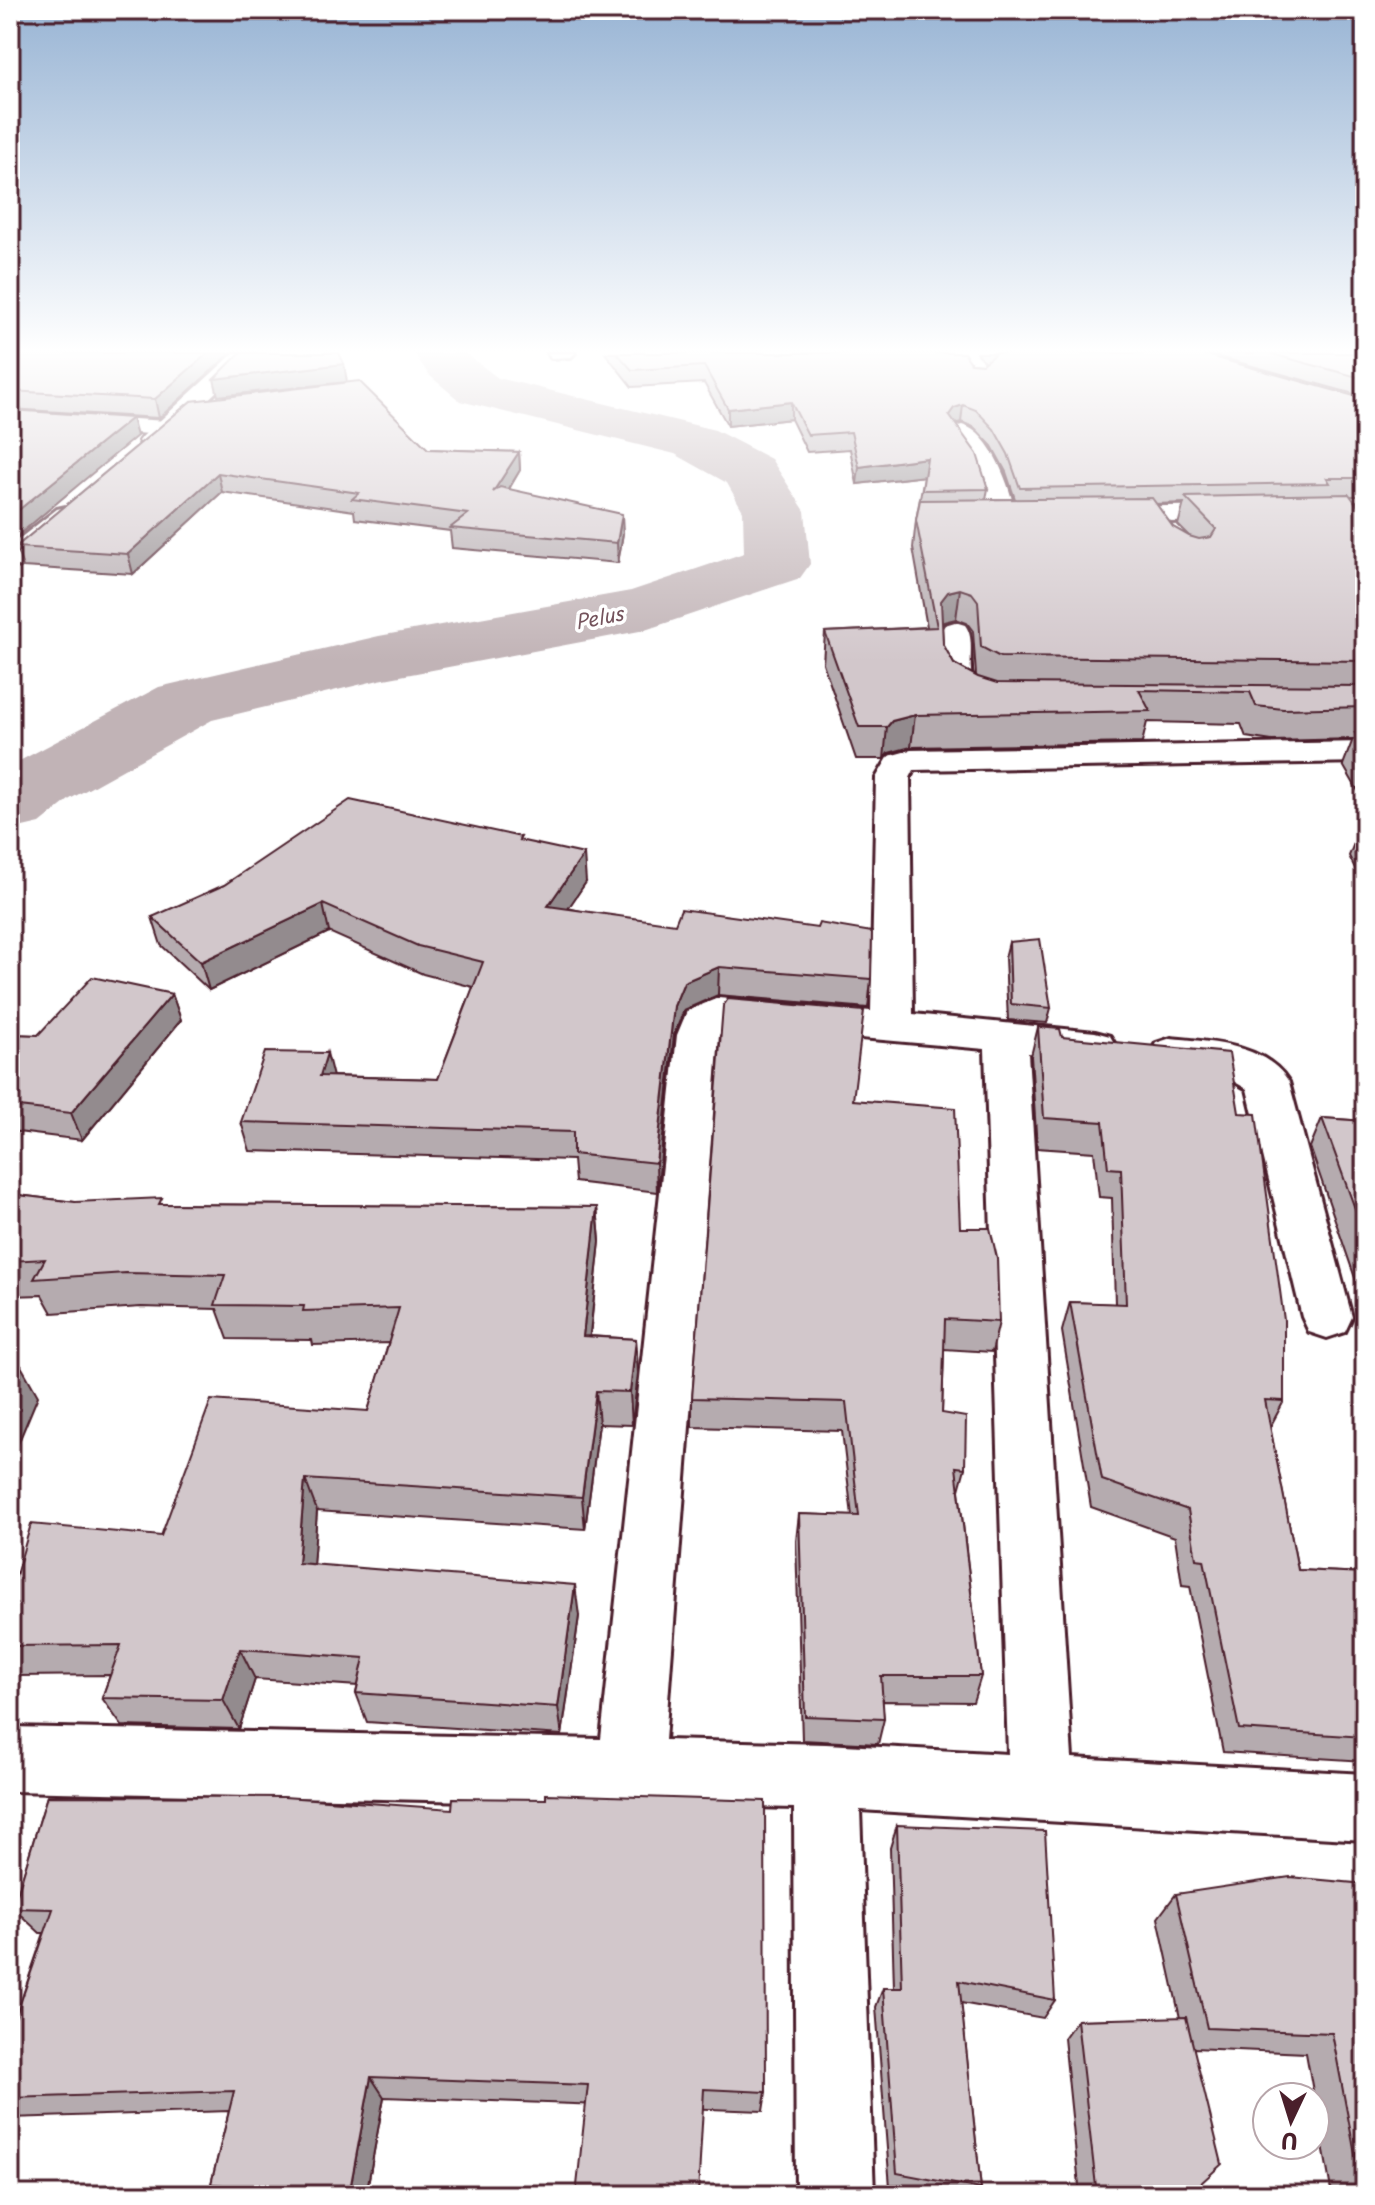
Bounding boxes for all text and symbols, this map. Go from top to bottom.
water label: Pelus [572,597,627,636]
north arrow [1251,2081,1331,2161]
text: U [1280,2125,1299,2159]

